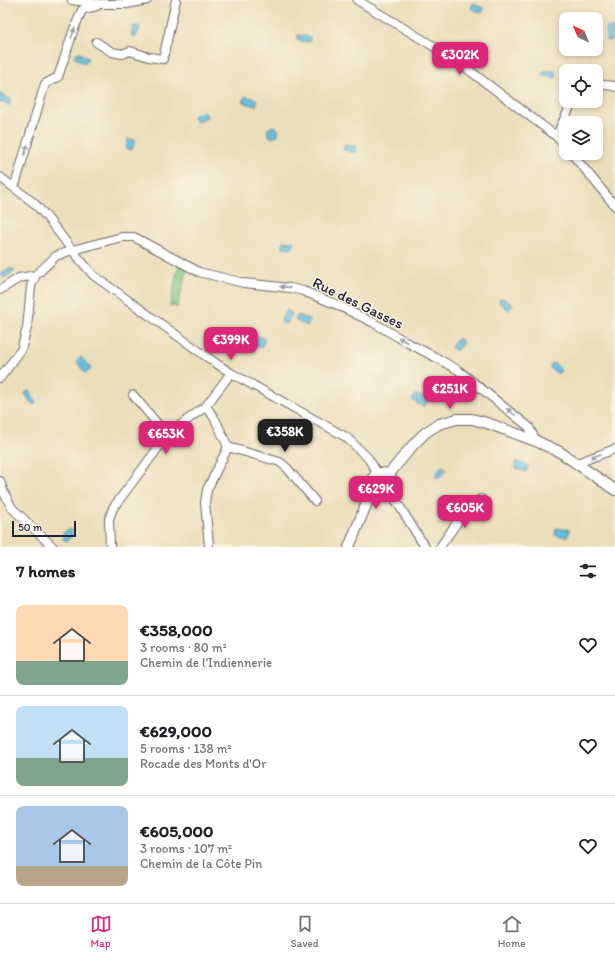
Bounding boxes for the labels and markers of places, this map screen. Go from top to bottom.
pin: €302K [432,42,488,76]
pin: €399K [203,327,259,361]
pin: €251K [422,376,478,410]
pin: €358K [257,419,313,453]
pin: €653K [138,421,194,455]
pin: €629K [348,476,404,510]
pin: €605K [437,495,493,529]

